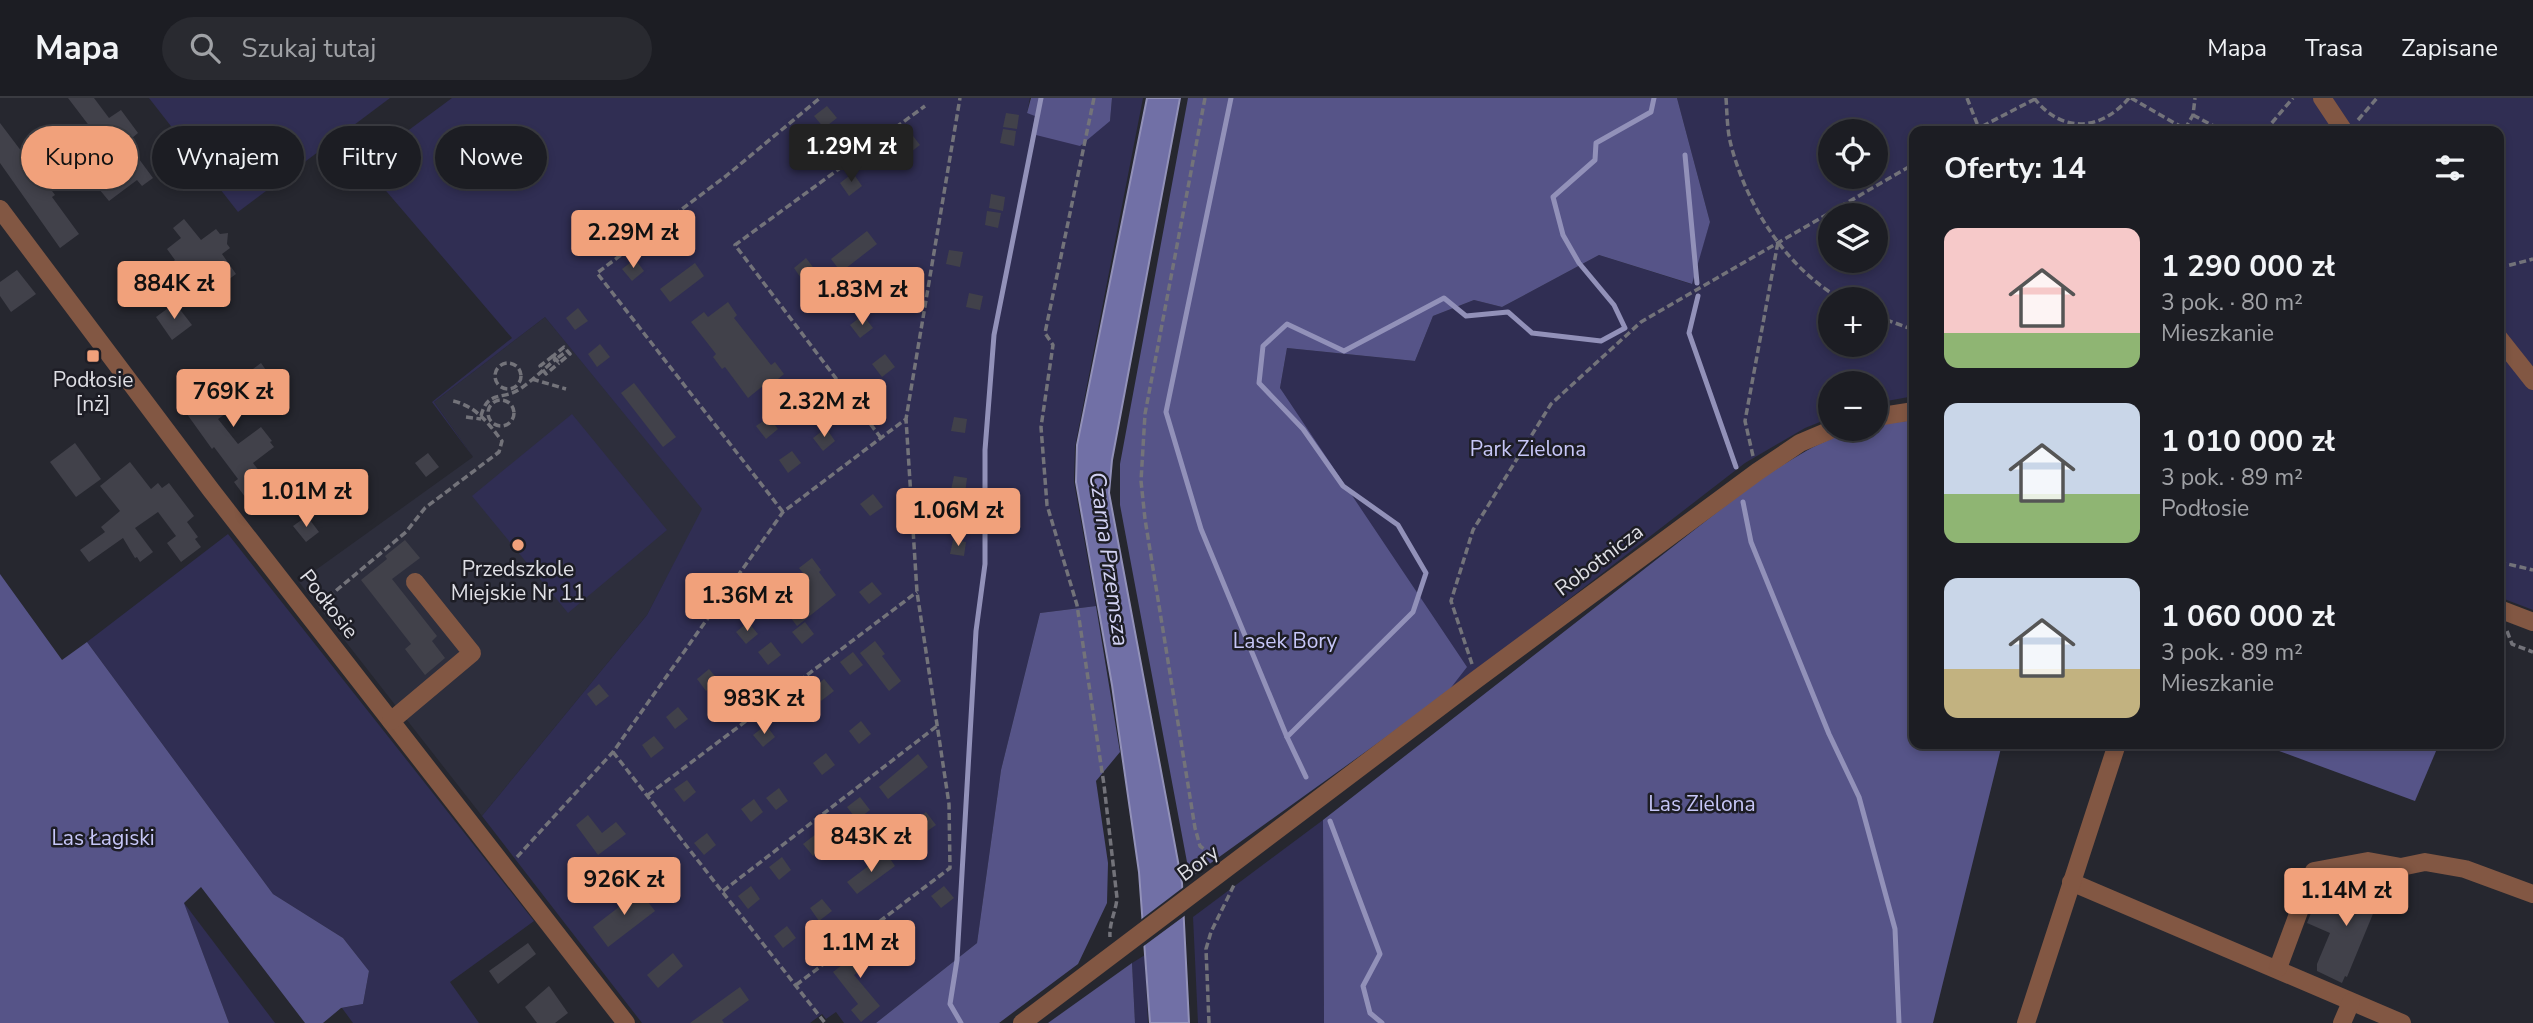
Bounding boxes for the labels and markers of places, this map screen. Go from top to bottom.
pin: 1.29M zł [779,125,923,184]
pin: 2.29M zł [561,211,705,270]
pin: 884K zł [109,262,239,321]
pin: 1.83M zł [790,268,934,327]
marker: Podłosie [nż] [85,348,101,364]
place label: Podłosie [nż] [53,366,133,418]
pin: 769K zł [168,370,298,429]
pin: 2.32M zł [752,380,896,439]
pin: 1.01M zł [234,470,378,529]
pin: 1.06M zł [886,489,1030,548]
marker: Przedszkole Miejskie Nr 11 [510,537,526,553]
place label: Przedszkole Miejskie Nr 11 [451,555,585,607]
pin: 1.36M zł [675,574,819,633]
pin: 983K zł [699,676,829,736]
pin: 843K zł [806,814,936,874]
pin: 926K zł [559,858,689,917]
pin: 1.14M zł [2274,868,2418,928]
pin: 1.1M zł [795,920,925,980]

